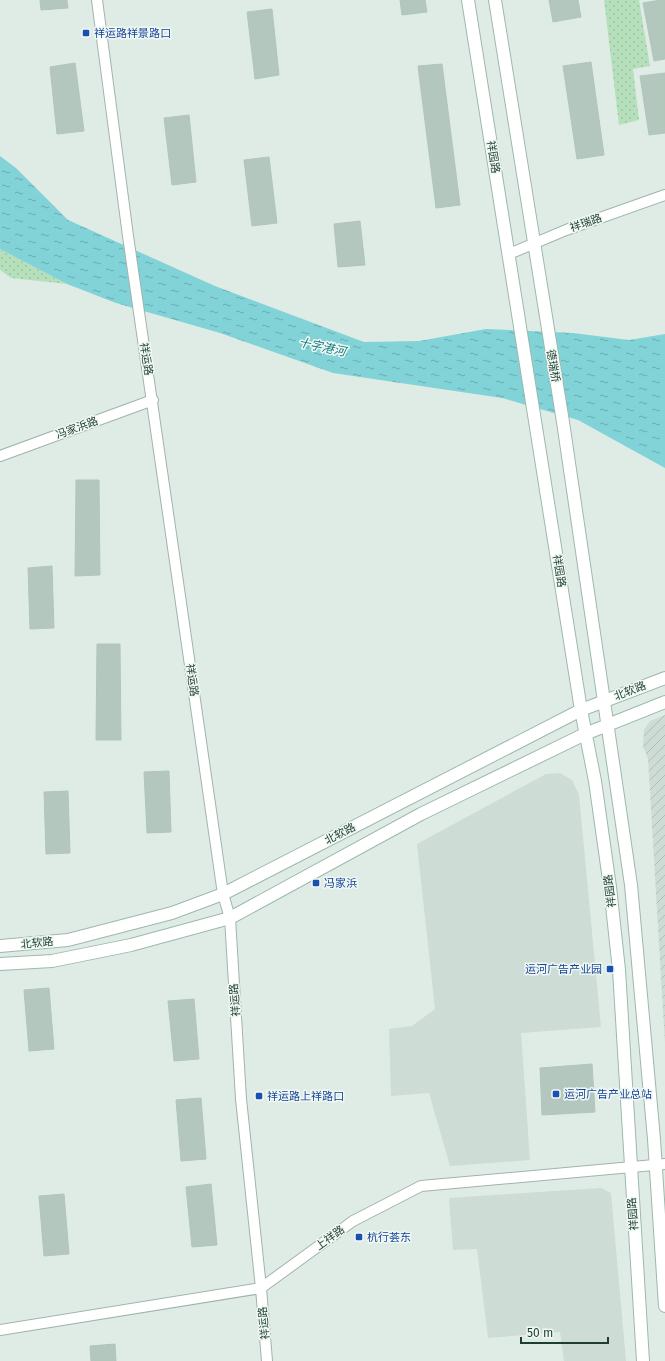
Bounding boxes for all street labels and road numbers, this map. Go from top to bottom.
street label: 祥园路 [484,140,502,174]
street label: 祥瑞路 [568,211,604,235]
street label: 祥运路 [137,342,155,376]
street label: 德瑞桥 [544,349,562,383]
street label: 冯家浜路 [54,414,100,442]
street label: 祥园路 [550,554,568,588]
street label: 祥运路 [183,663,201,697]
street label: 北软路 [612,679,648,703]
street label: 北软路 [322,821,358,847]
street label: 祥园路 [602,874,618,908]
street label: 北软路 [20,935,54,951]
street label: 祥运路 [227,983,243,1017]
street label: 祥园路 [625,1197,641,1231]
street label: 上祥路 [313,1223,347,1253]
street label: 祥运路 [256,1306,272,1340]

